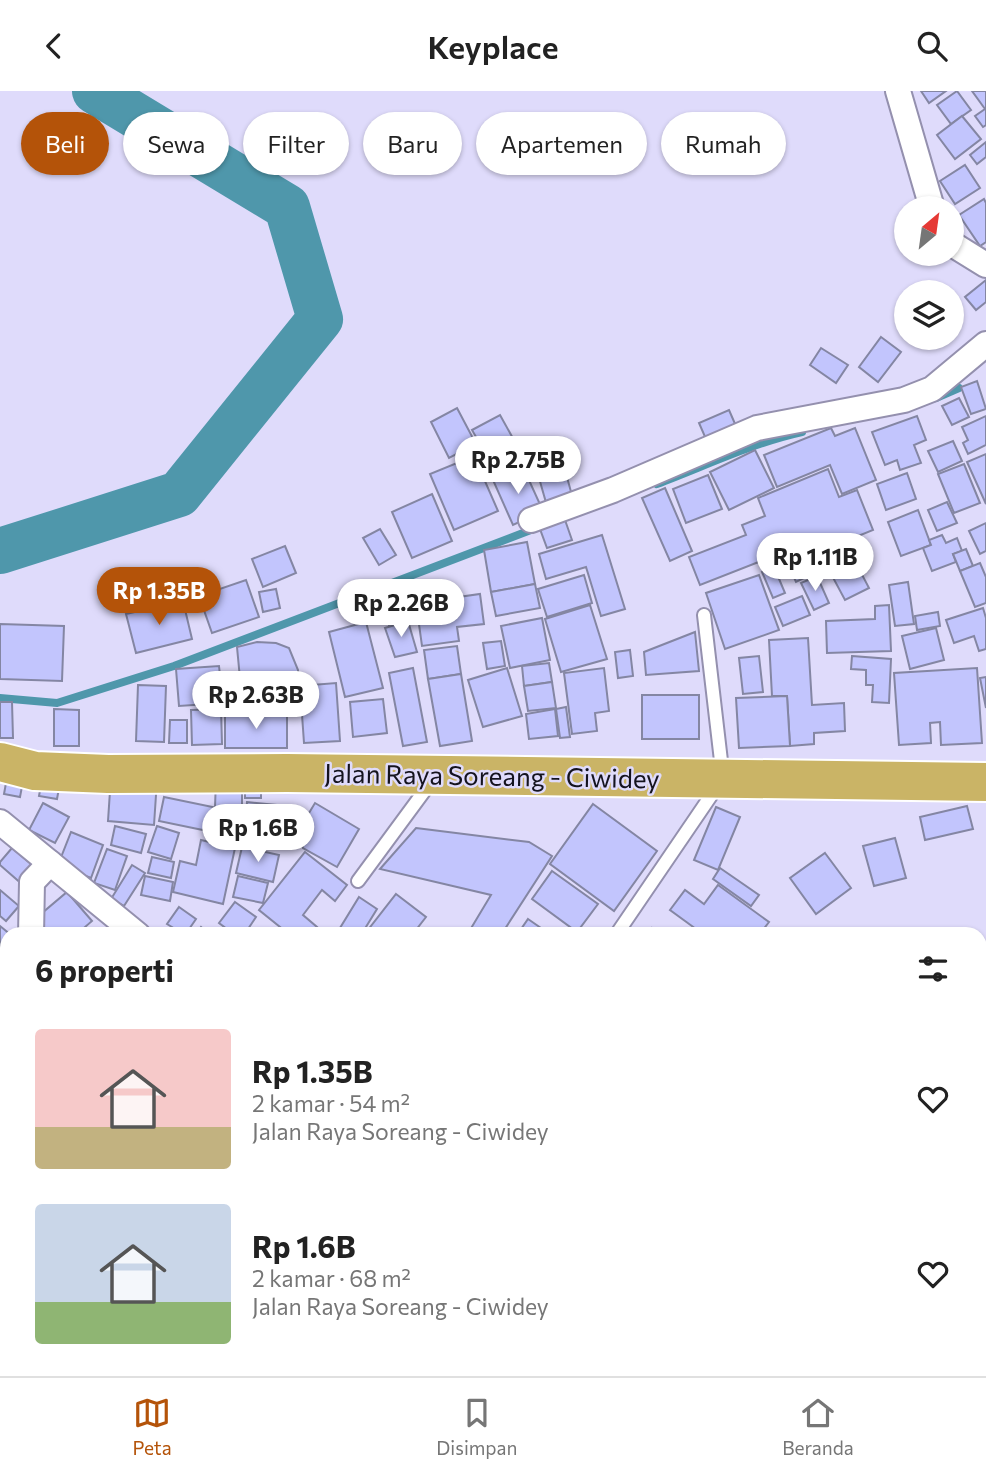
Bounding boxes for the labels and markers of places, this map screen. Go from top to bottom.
pin: Rp 2.75B [446,437,590,496]
pin: Rp 1.11B [743,533,887,593]
pin: Rp 1.35B [87,567,231,627]
pin: Rp 2.26B [329,580,473,639]
pin: Rp 2.63B [184,671,328,731]
pin: Rp 1.6B [193,805,323,864]

